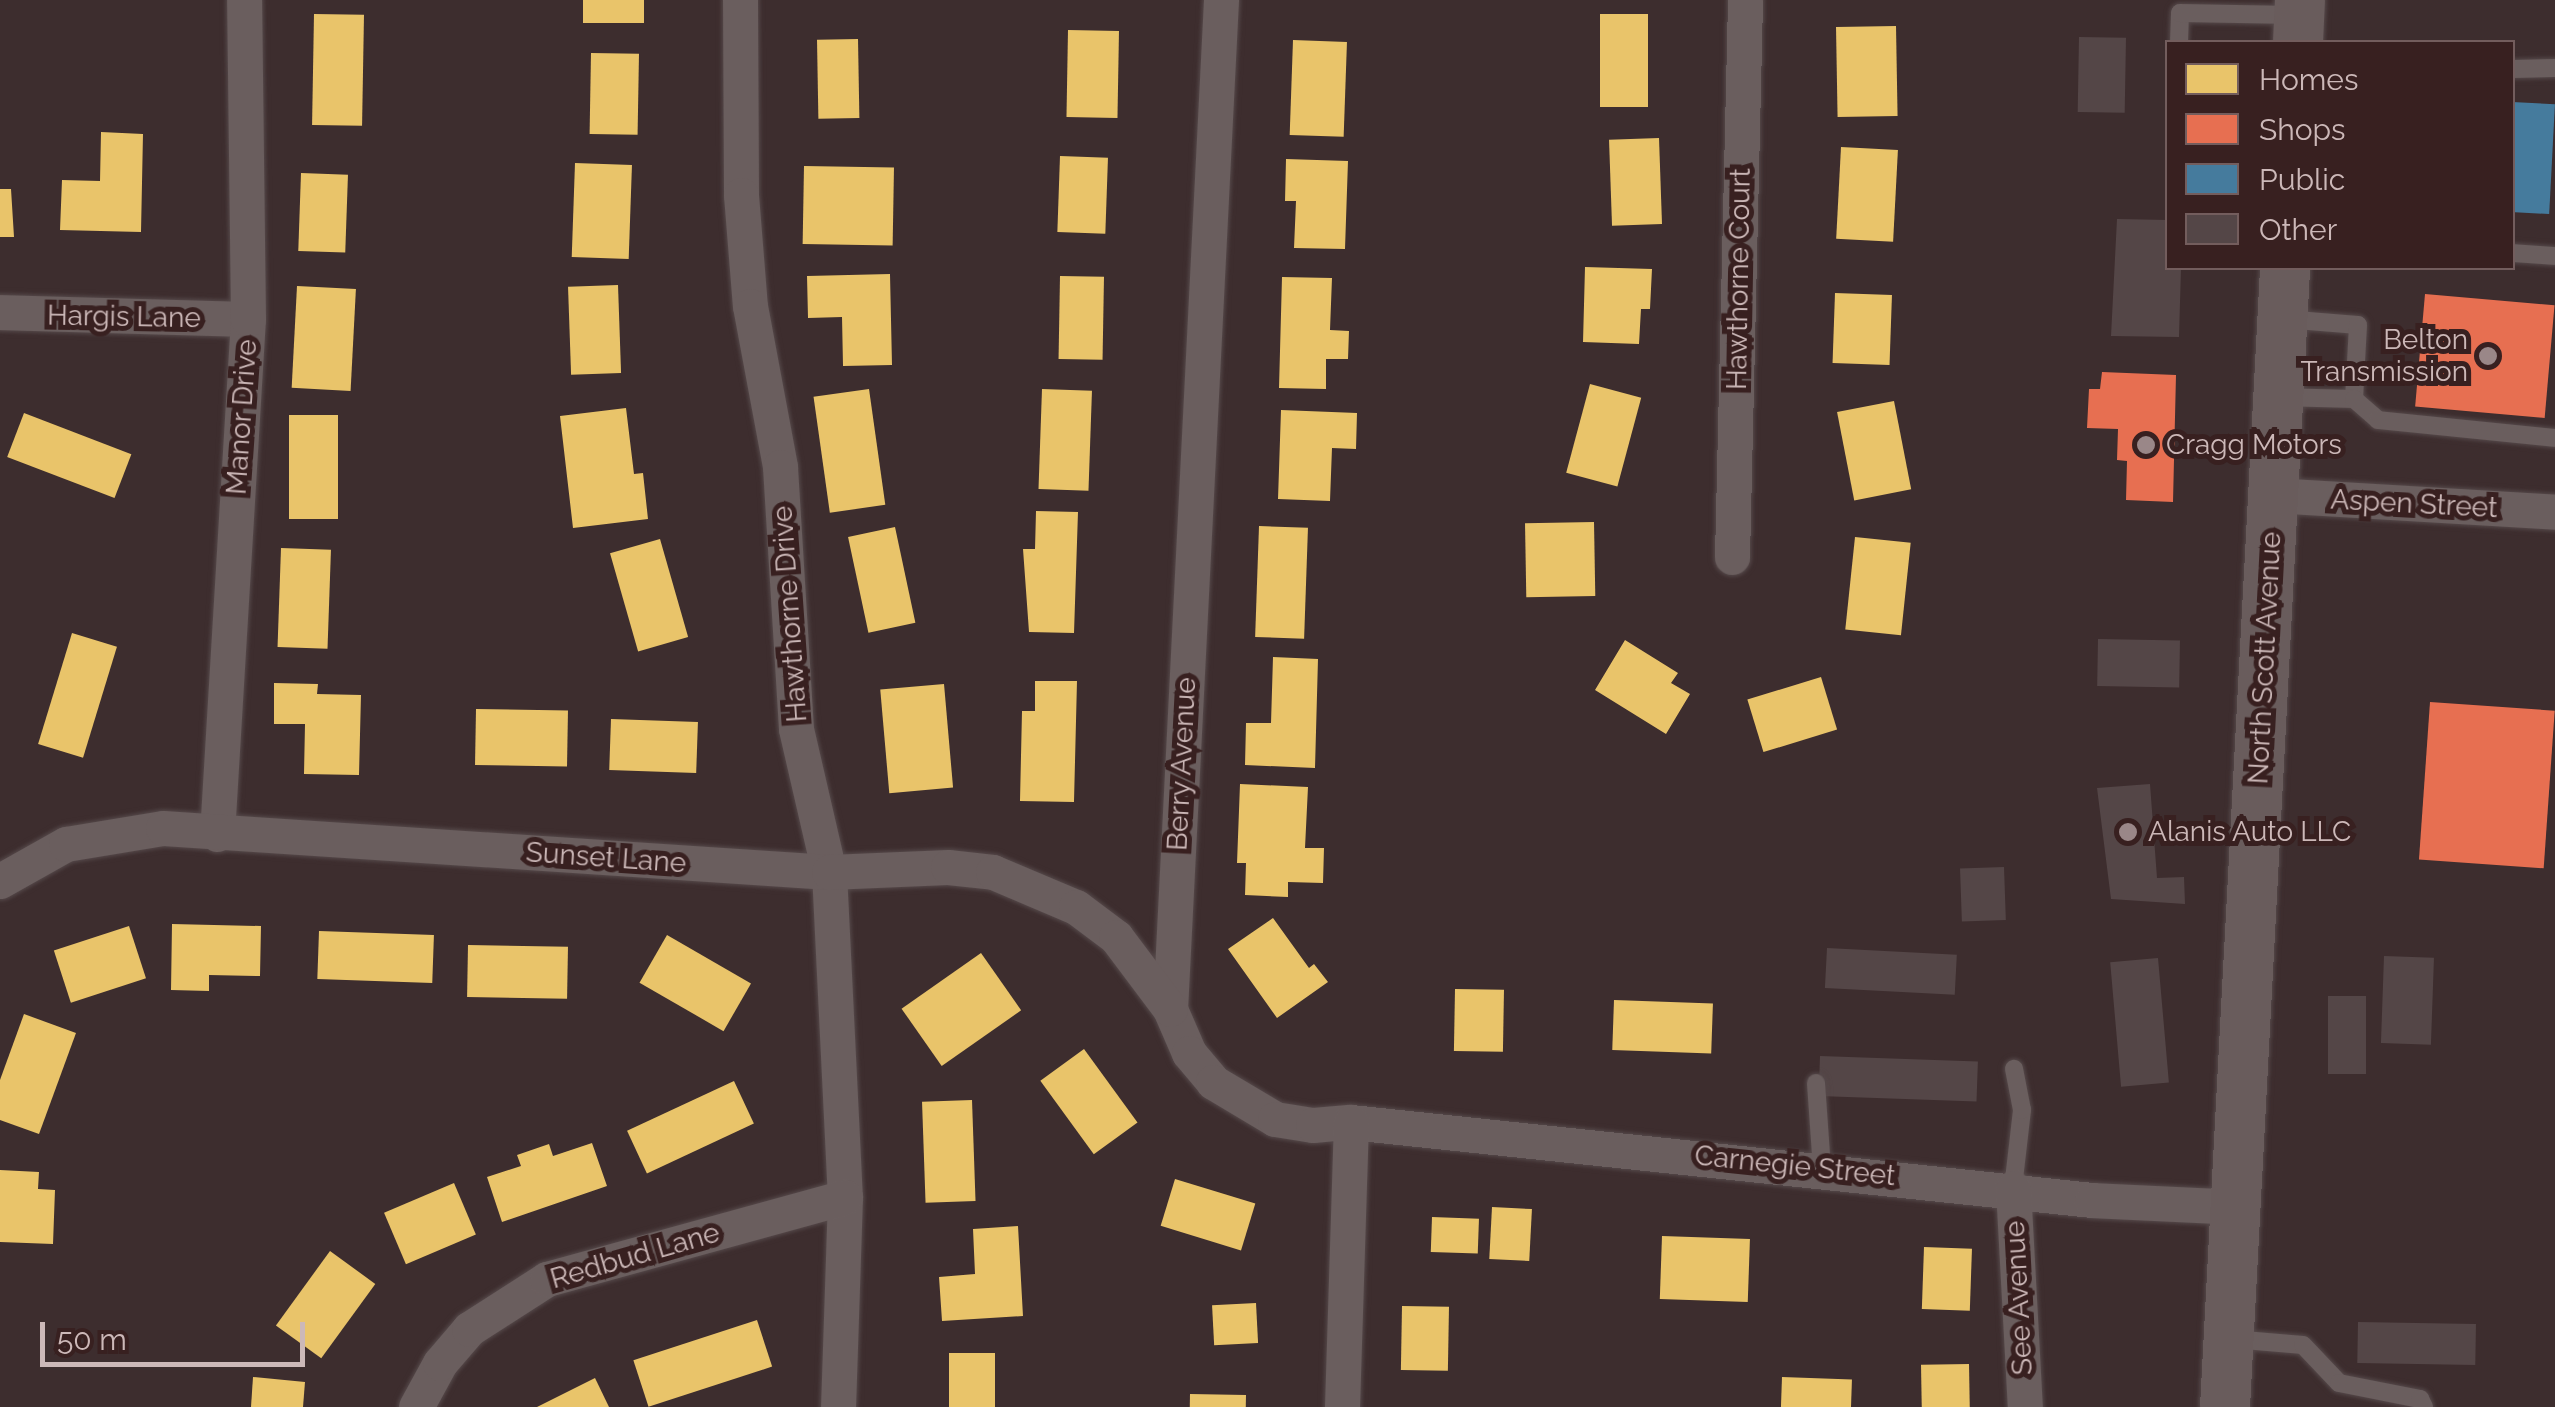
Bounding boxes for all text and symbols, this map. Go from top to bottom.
legend [2165,40,2515,270]
text: Homes [2259,62,2358,97]
text: Shops [2259,112,2346,147]
text: Public [2259,162,2345,197]
street label: Hawthorne Court [1720,168,1758,390]
text: Other [2259,212,2337,247]
street label: Hargis Lane [47,299,201,335]
place label: Belton Transmission [2301,323,2468,389]
street label: Manor Drive [220,338,264,496]
marker: Belton Transmission [2477,345,2499,367]
place label: Cragg Motors [2166,428,2342,462]
marker: Cragg Motors [2135,434,2157,456]
street label: Aspen Street [2330,483,2498,525]
street label: Hawthorne Drive [766,505,814,723]
street label: North Scott Avenue [2242,531,2288,785]
street label: Berry Avenue [1161,676,1203,852]
place label: Alanis Auto LLC [2148,815,2352,849]
marker: Alanis Auto LLC [2117,821,2139,843]
street label: Sunset Lane [525,836,687,880]
street label: Carnegie Street [1693,1139,1897,1193]
street label: Redbud Lane [547,1216,723,1296]
street label: See Avenue [1998,1220,2040,1376]
scale bar [45,1302,310,1364]
text: 50 m [57,1322,127,1357]

